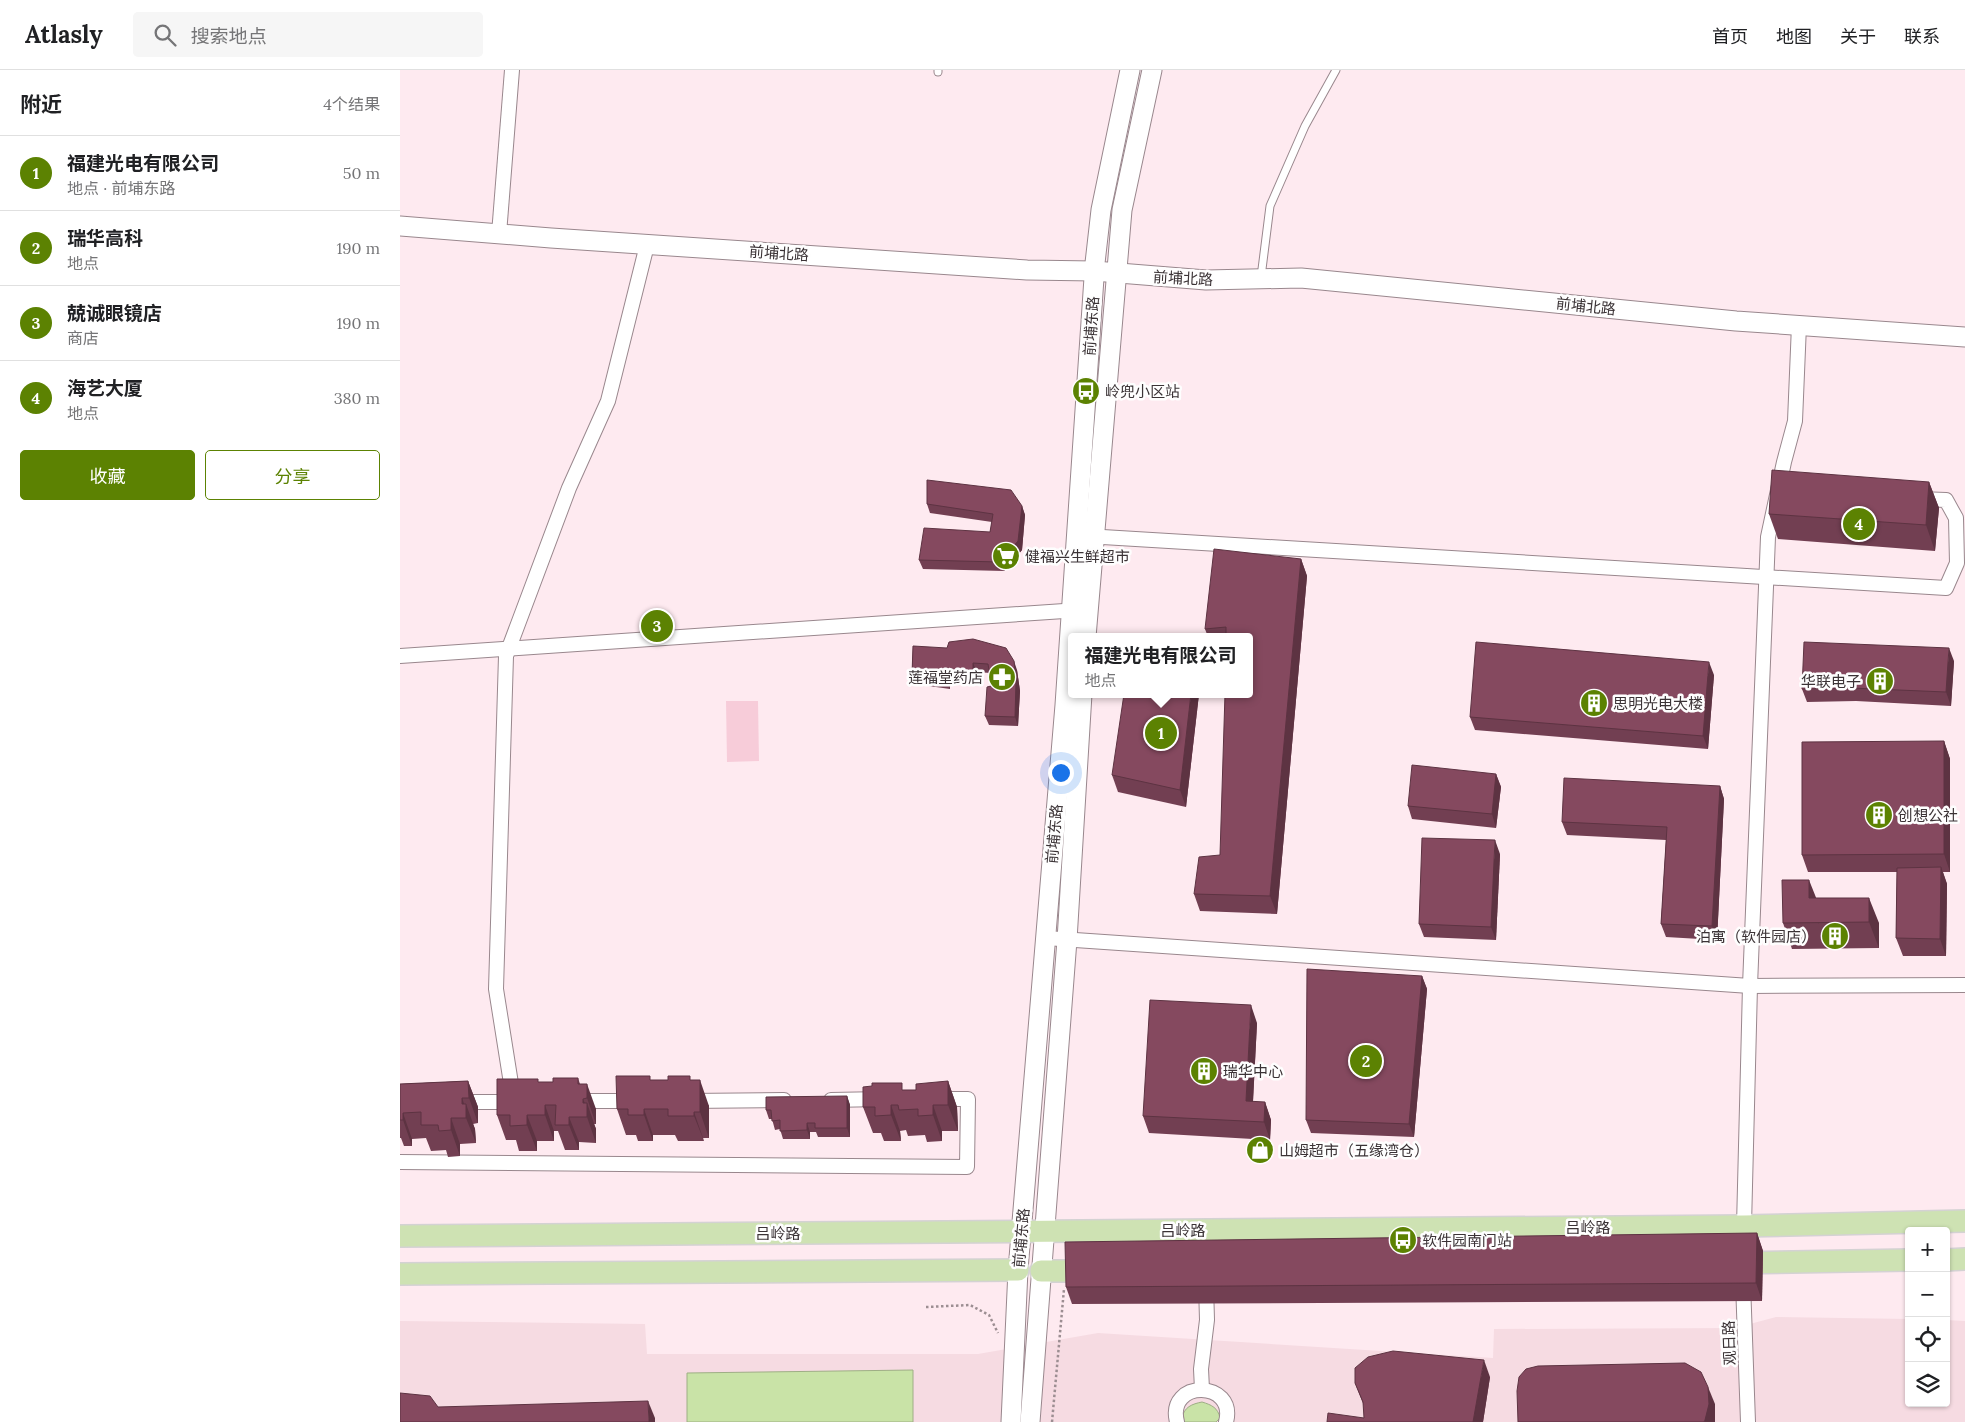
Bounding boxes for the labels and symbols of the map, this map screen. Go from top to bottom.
street label: 前埔北路 [748,241,810,265]
street label: 前埔北路 [1153,267,1213,289]
street label: 前埔北路 [1555,293,1617,319]
street label: 前埔东路 [1079,295,1103,357]
bus stop icon: 岭兜小区站 [1071,376,1101,406]
place label: 岭兜小区站 [1105,382,1180,401]
pin: 4 [1843,505,1875,543]
supermarket icon: 健福兴生鲜超市 [991,541,1021,571]
place label: 健福兴生鲜超市 [1025,547,1130,566]
pin: 3 [641,607,673,645]
pharmacy icon: 莲福堂药店 [987,662,1017,692]
building icon: 华联电子 [1865,666,1895,696]
place label: 莲福堂药店 [908,668,983,687]
place label: 华联电子 [1801,672,1861,691]
building icon: 思明光电大楼 [1579,688,1609,718]
place label: 思明光电大楼 [1613,694,1703,713]
pin: 1 [1145,714,1177,752]
your location [1048,760,1074,786]
building icon: 创想公社 [1864,800,1894,830]
street label: 前埔东路 [1042,803,1066,865]
place label: 创想公社 [1898,806,1958,825]
building icon: 泊寓（软件园店） [1820,921,1850,951]
place label: 泊寓（软件园店） [1696,927,1816,946]
pin: 2 [1350,1042,1382,1080]
building icon: 瑞华中心 [1189,1056,1219,1086]
place label: 瑞华中心 [1223,1062,1283,1081]
shop icon: 山姆超市（五缘湾仓） [1245,1135,1275,1165]
place label: 山姆超市（五缘湾仓） [1279,1141,1429,1160]
street label: 前埔东路 [1009,1207,1033,1269]
street label: 吕岭路 [1565,1218,1611,1237]
street label: 吕岭路 [1160,1221,1206,1240]
street label: 吕岭路 [755,1224,801,1243]
bus stop icon: 软件园南门站 [1388,1225,1418,1255]
place label: 软件园南门站 [1422,1231,1512,1250]
street label: 观日路 [1719,1320,1739,1366]

